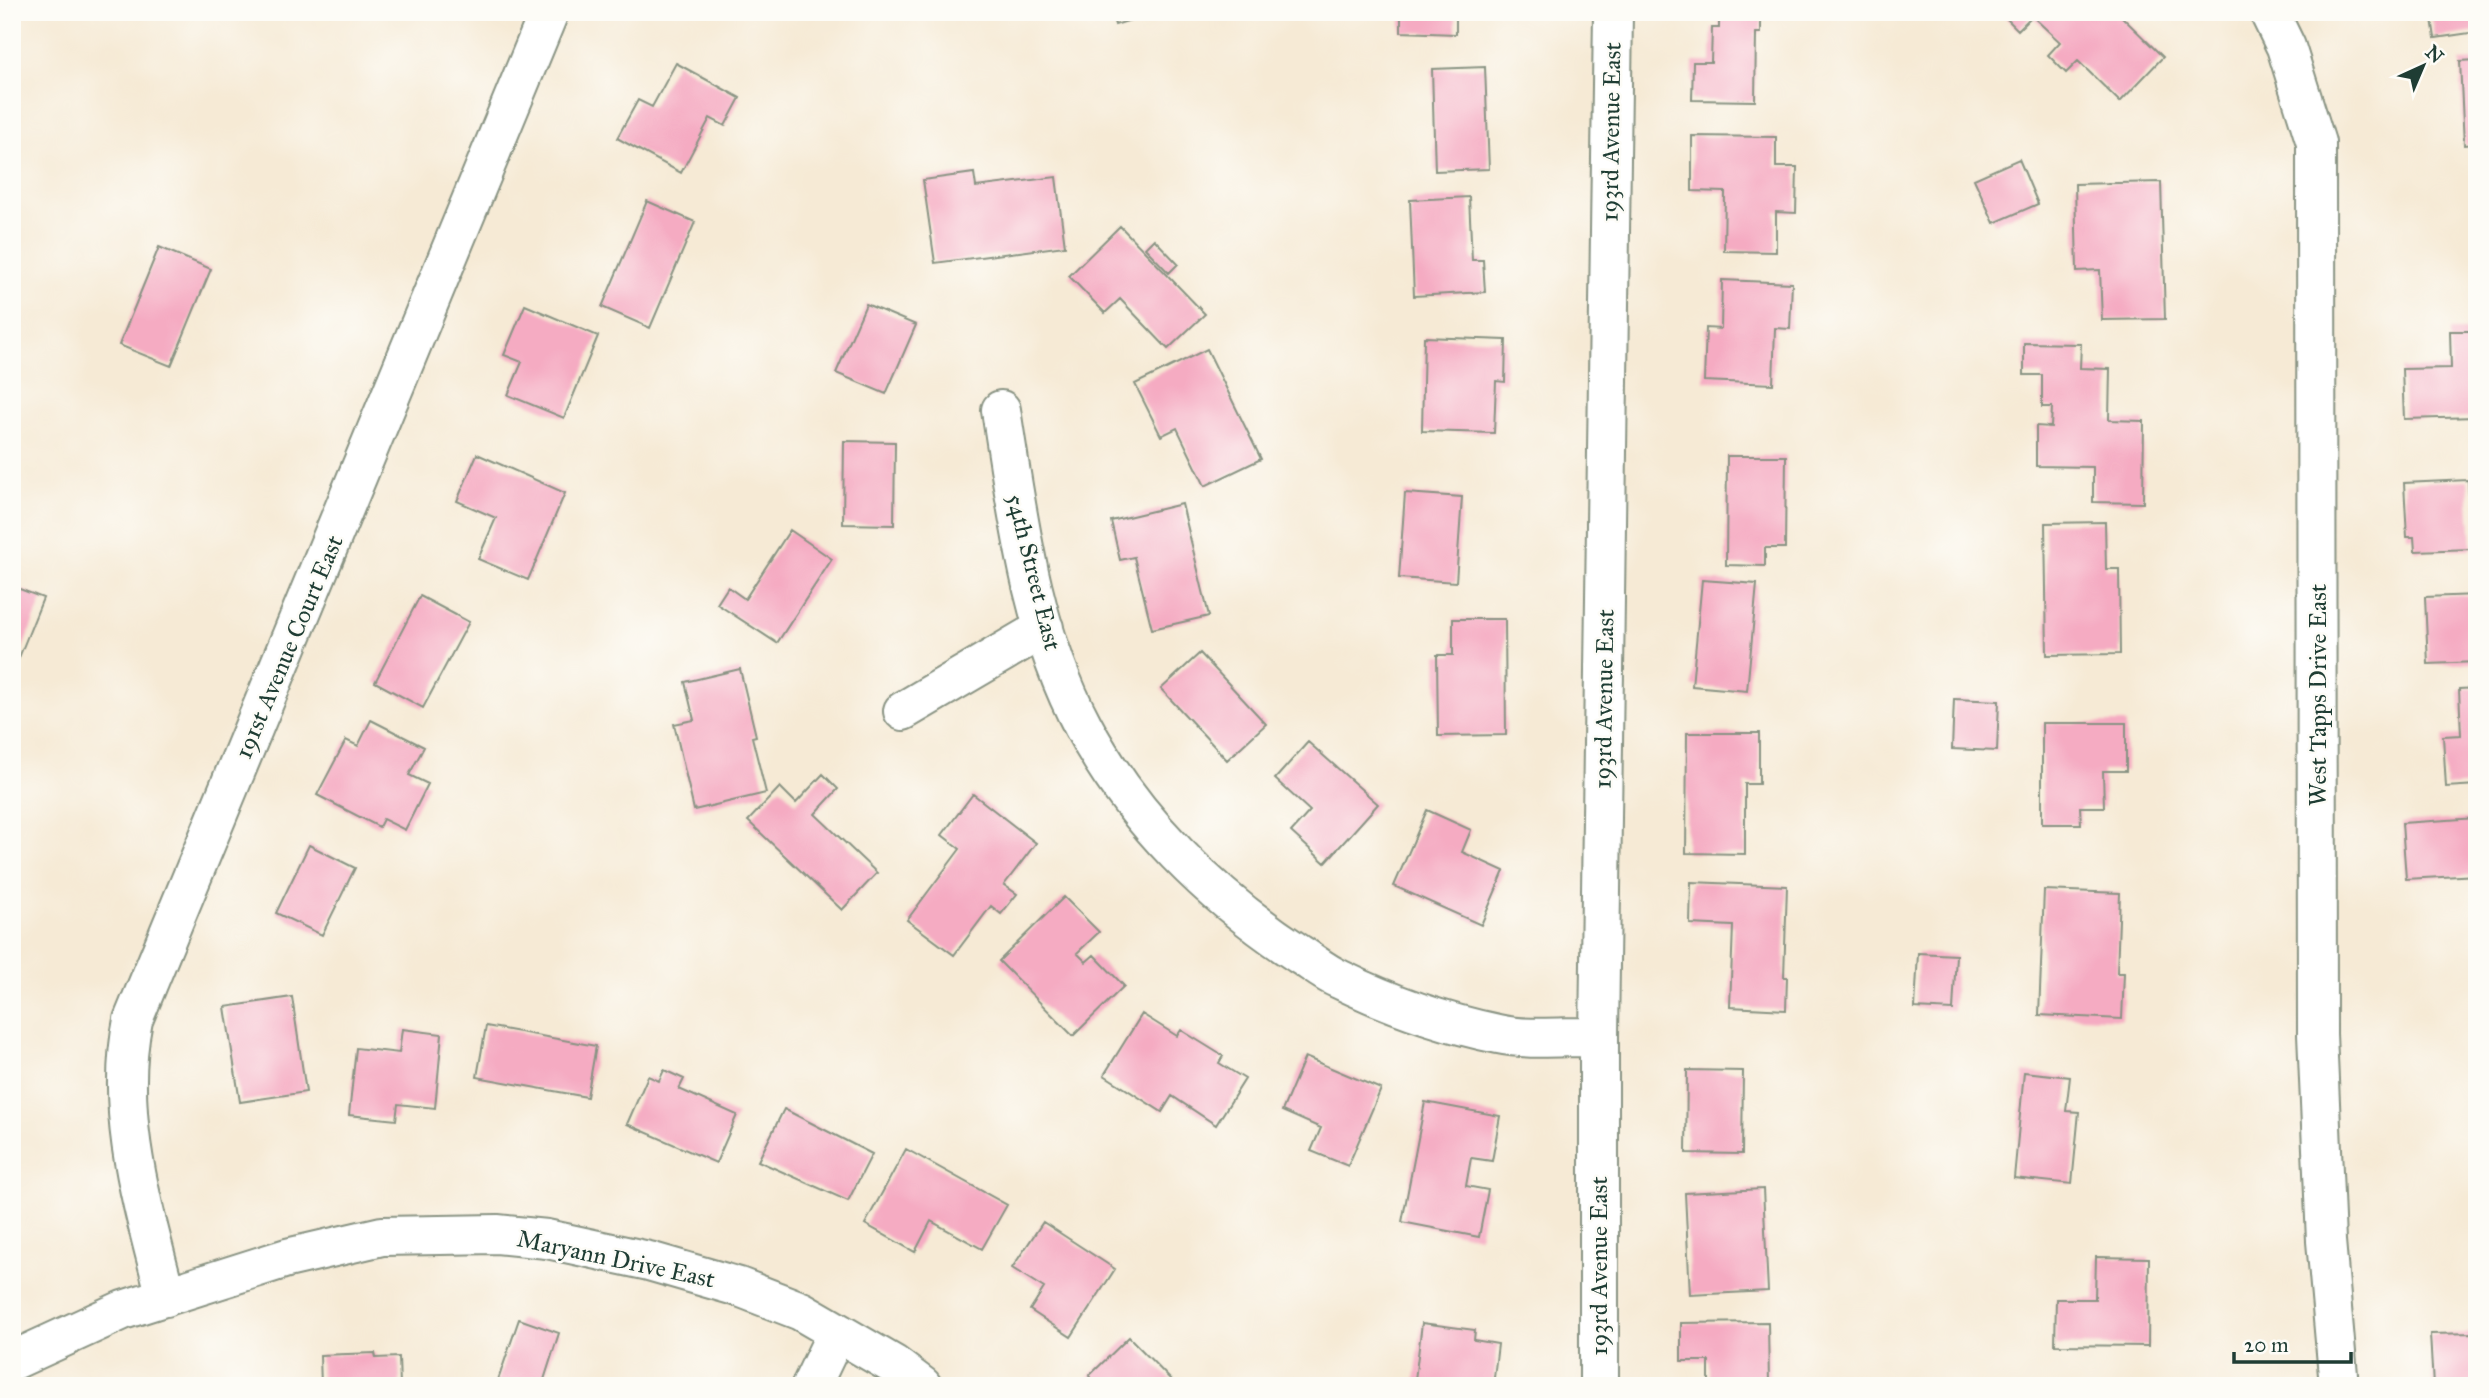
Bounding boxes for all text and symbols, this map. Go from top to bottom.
north arrow [2388,32,2458,102]
text: N [2421,40,2448,68]
street label: 193rd Avenue East [1594,41,1628,222]
street label: 54th Street East [1000,491,1068,654]
street label: 191st Avenue Court East [228,530,350,763]
street label: West Tapps Drive East [2303,583,2333,806]
street label: 193rd Avenue East [1587,608,1621,789]
street label: 193rd Avenue East [1584,1176,1614,1356]
street label: Maryann Drive East [514,1223,718,1295]
scale bar [2234,1321,2351,1365]
text: 20 m [2244,1332,2289,1358]

